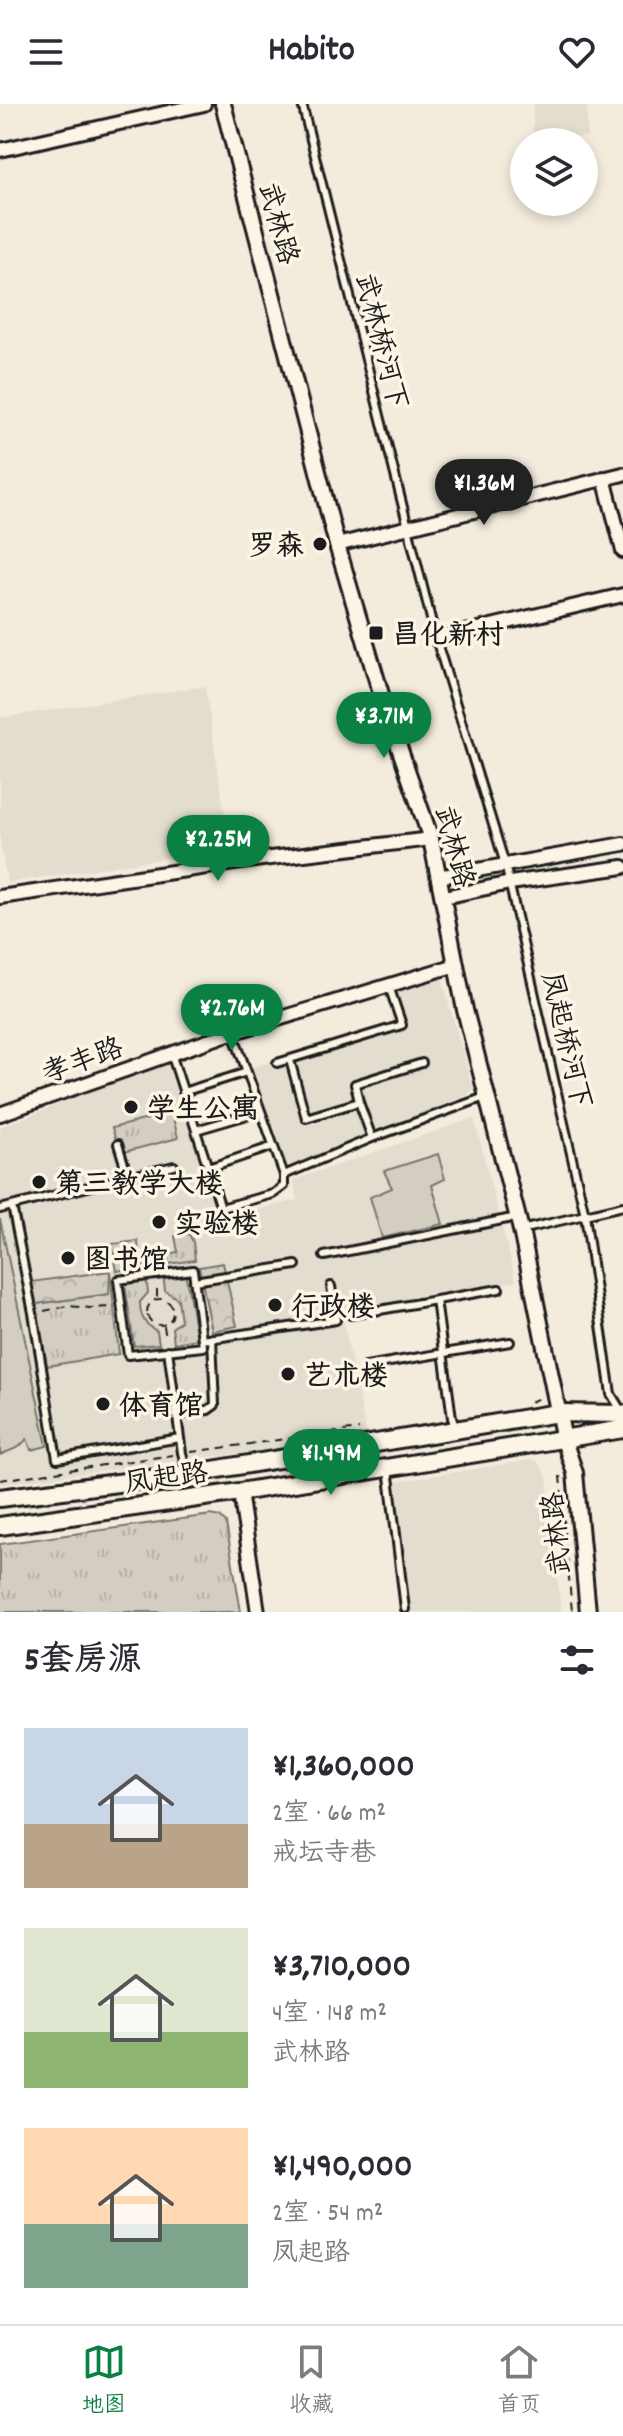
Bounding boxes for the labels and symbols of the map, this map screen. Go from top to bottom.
street label: 武林路 [245,179,305,270]
street label: 武林桥河下 [342,269,414,415]
pin: ¥1.36M [419,459,549,527]
place label: 罗森 [248,529,304,569]
marker: 罗森 [311,535,329,553]
place label: 昌化新村 [392,618,504,658]
marker: 昌化新村 [367,624,385,642]
pin: ¥3.71M [319,692,449,760]
street label: 武林路 [421,802,481,893]
pin: ¥2.25M [153,815,283,883]
street label: 凤起桥河下 [528,968,598,1114]
pin: ¥2.76M [167,984,297,1052]
street label: 孝丰路 [37,1031,130,1097]
place label: 学生公寓 [147,1092,259,1132]
marker: 学生公寓 [122,1098,140,1116]
place label: 第三教学大楼 [55,1167,223,1207]
marker: 第三教学大楼 [30,1173,48,1191]
place label: 实验楼 [175,1207,259,1247]
marker: 实验楼 [150,1213,168,1231]
place label: 图书馆 [84,1243,168,1283]
marker: 图书馆 [59,1249,77,1267]
place label: 行政楼 [291,1290,375,1330]
marker: 行政楼 [266,1296,284,1314]
place label: 艺术楼 [304,1359,388,1399]
marker: 艺术楼 [279,1365,297,1383]
place label: 体育馆 [119,1389,203,1429]
marker: 体育馆 [94,1395,112,1413]
pin: ¥1.49M [266,1429,396,1497]
street label: 凤起路 [122,1455,211,1507]
street label: 武林路 [536,1490,584,1577]

